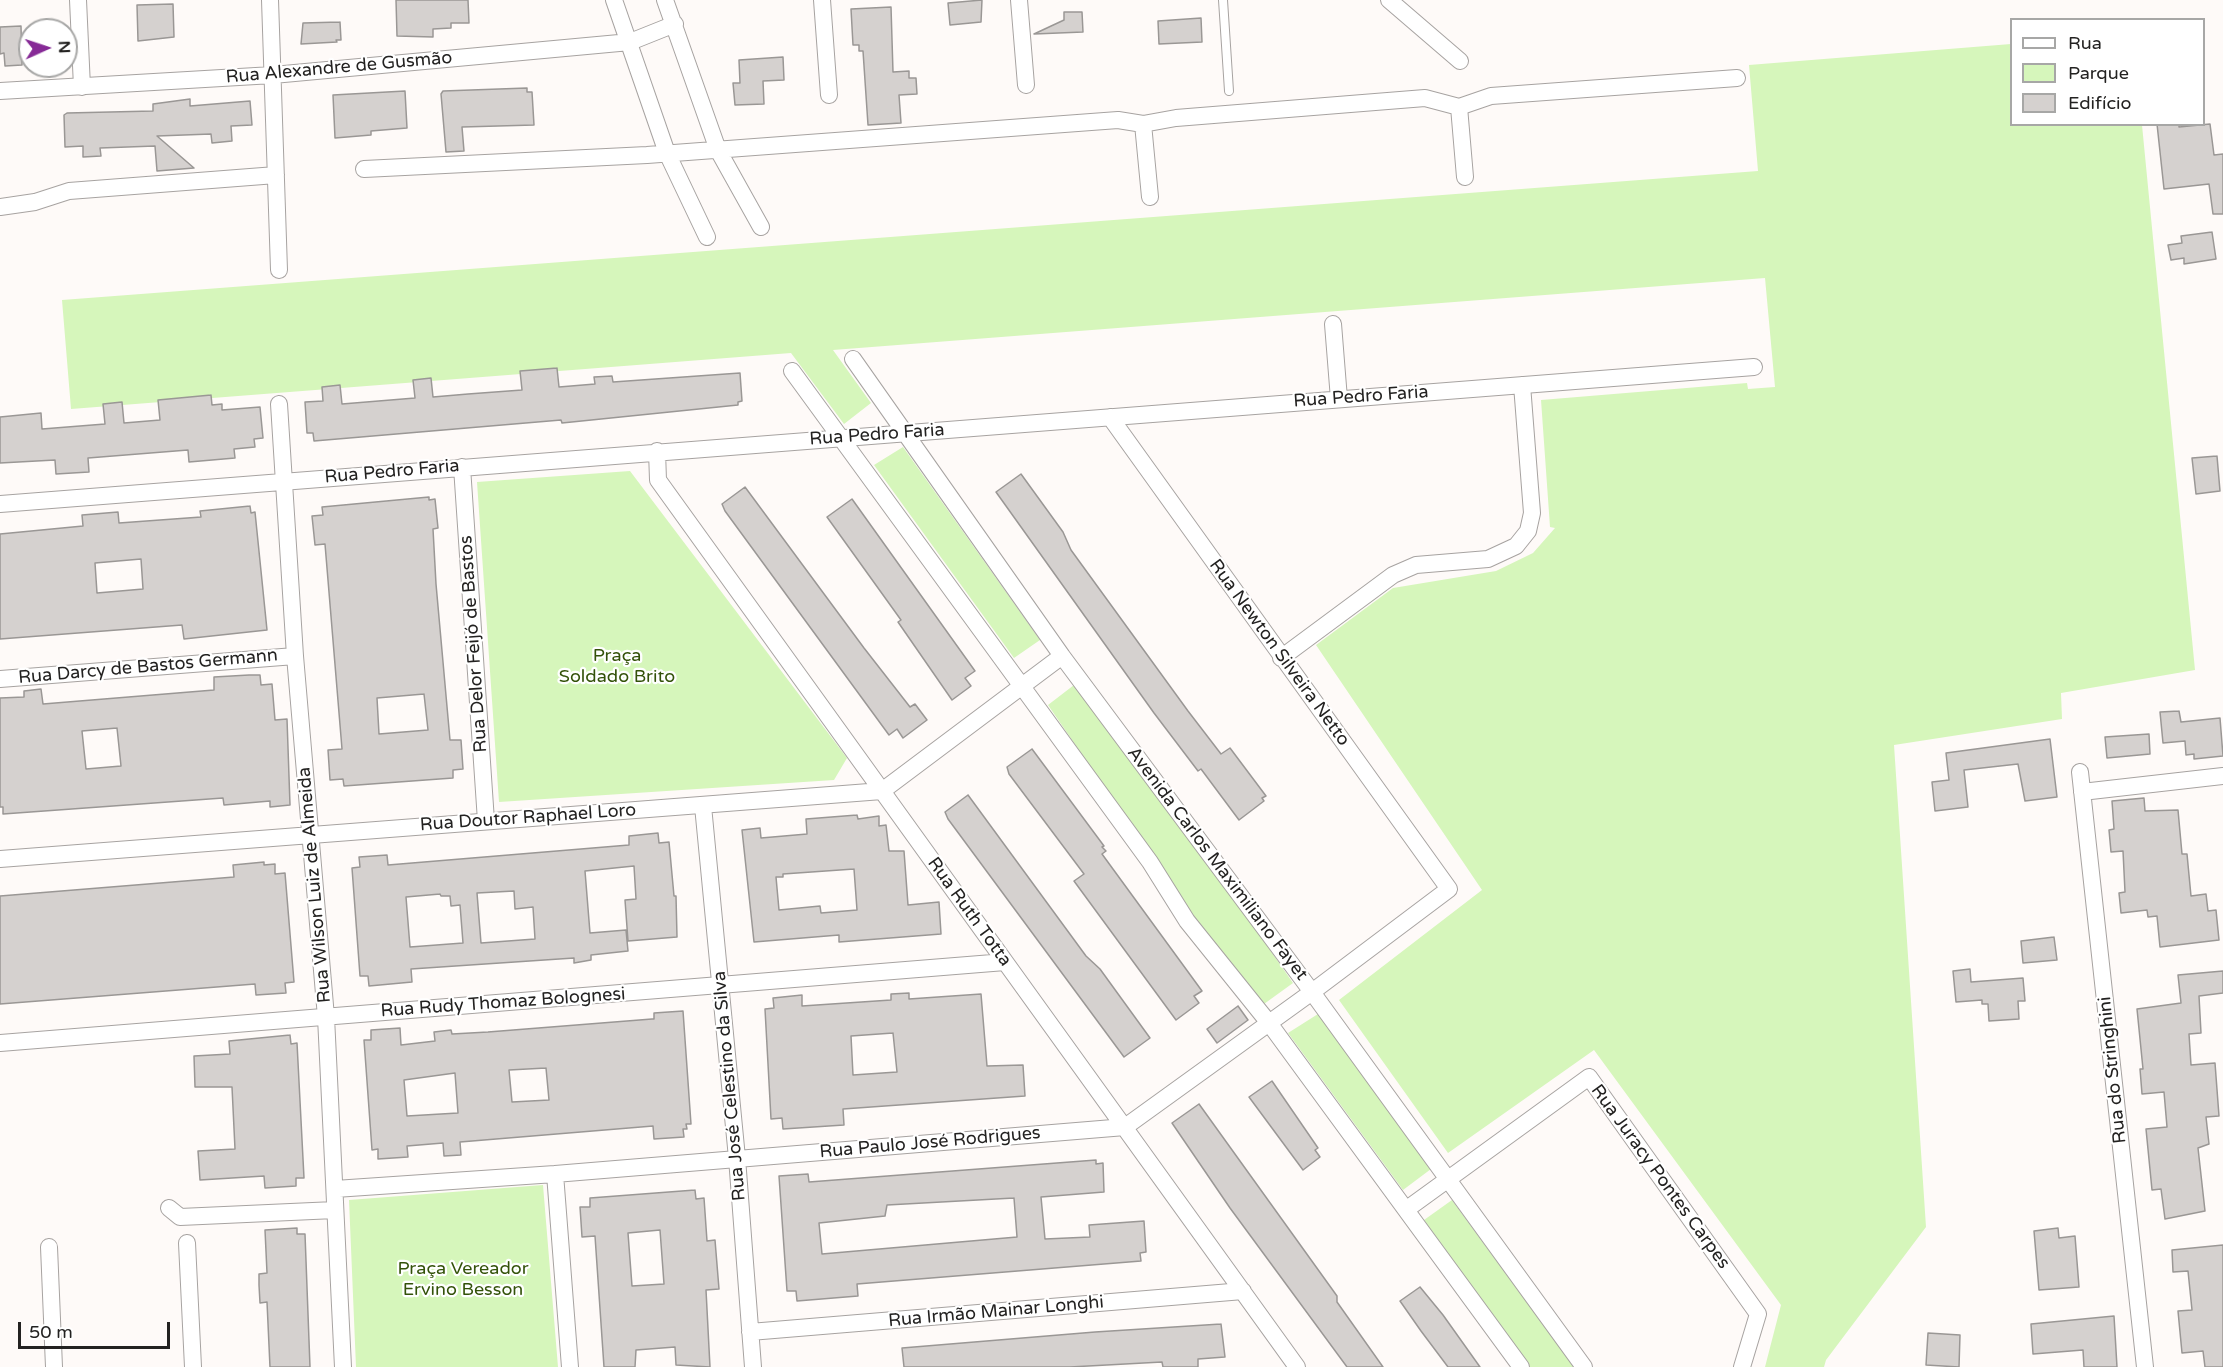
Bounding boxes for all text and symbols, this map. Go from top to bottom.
north arrow [18,18,78,78]
legend [2010,18,2205,126]
text: Rua [2068,32,2102,54]
text: N [54,40,74,54]
street label: Rua Alexandre de Gusmão [225,47,453,89]
text: Parque [2068,62,2129,84]
text: Edifício [2068,92,2131,114]
street label: Rua Pedro Faria [1293,382,1429,412]
street label: Rua Pedro Faria [809,420,945,450]
street label: Rua Pedro Faria [324,455,460,489]
street label: Rua Delor Feijó de Bastos [456,535,492,753]
street label: Rua Newton Silveira Netto [1204,555,1354,751]
street label: Rua Darcy de Bastos Germann [17,645,279,689]
park label: Praça Soldado Brito [559,645,675,688]
street label: Avenida Carlos Maximiliano Fayet [1122,743,1312,985]
street label: Rua Wilson Luiz de Almeida [294,766,336,1004]
street label: Rua Doutor Raphael Loro [419,800,637,836]
street label: Rua Ruth Totta [922,853,1016,971]
street label: Rua José Celestino da Silva [709,970,751,1202]
street label: Rua Rudy Thomaz Bolognesi [380,984,626,1022]
street label: Rua do Stringhini [2095,995,2131,1145]
street label: Rua Juracy Pontes Carpes [1586,1081,1734,1273]
street label: Rua Paulo José Rodrigues [819,1123,1041,1163]
park label: Praça Vereador Ervino Besson [397,1258,529,1300]
street label: Rua Irmão Mainar Longhi [887,1292,1105,1332]
scale bar [21,1310,172,1348]
text: 50 m [29,1321,73,1343]

